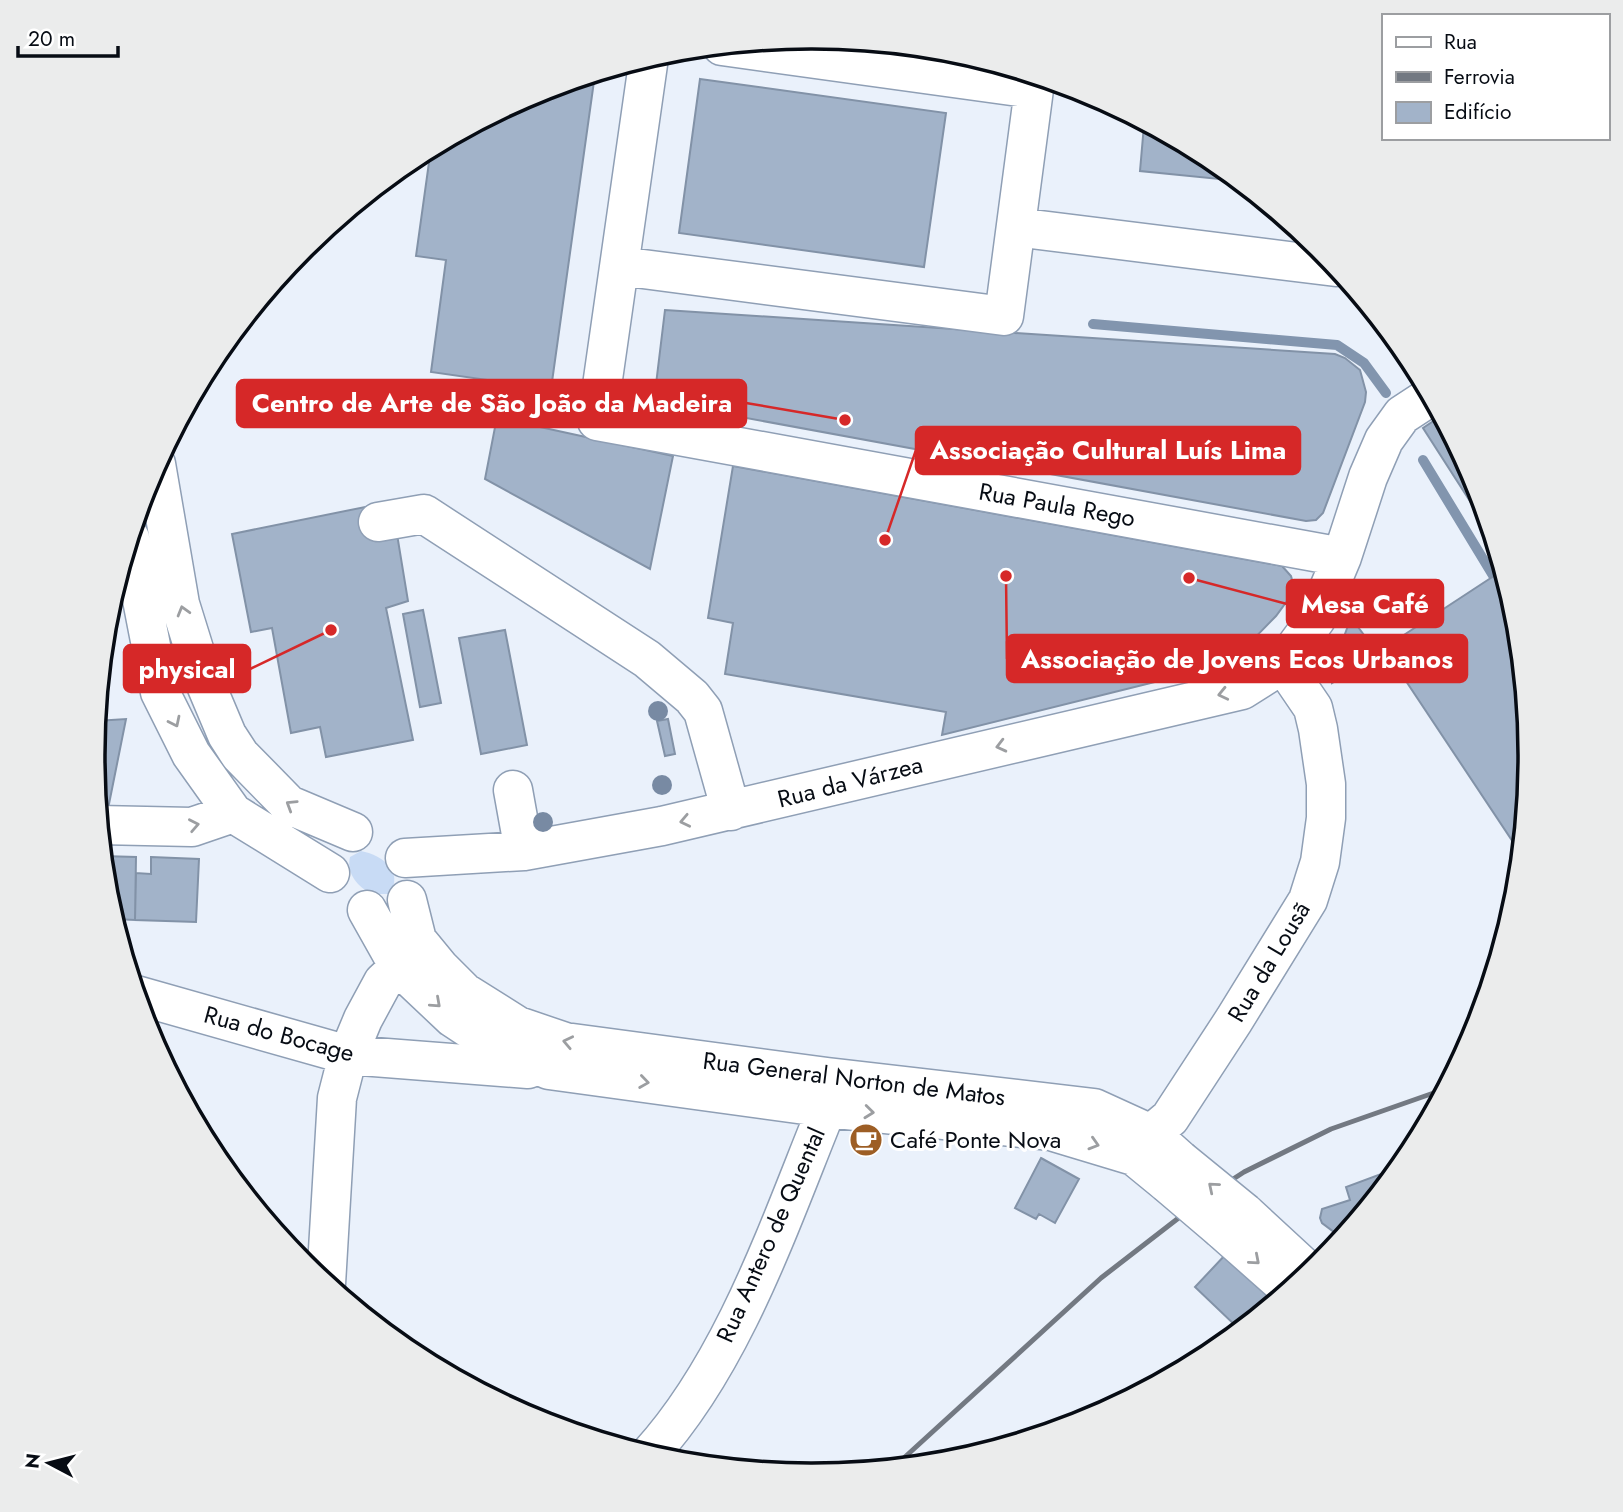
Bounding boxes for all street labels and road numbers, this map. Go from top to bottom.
street label: Rua Paula Rego [976,474,1138,535]
street label: Rua da Várzea [774,747,926,816]
street label: Rua da Lousã [1219,895,1318,1029]
street label: Rua do Bocage [200,997,358,1070]
street label: Rua General Norton de Matos [701,1043,1007,1114]
street label: Rua Antero de Quental [707,1122,834,1348]

